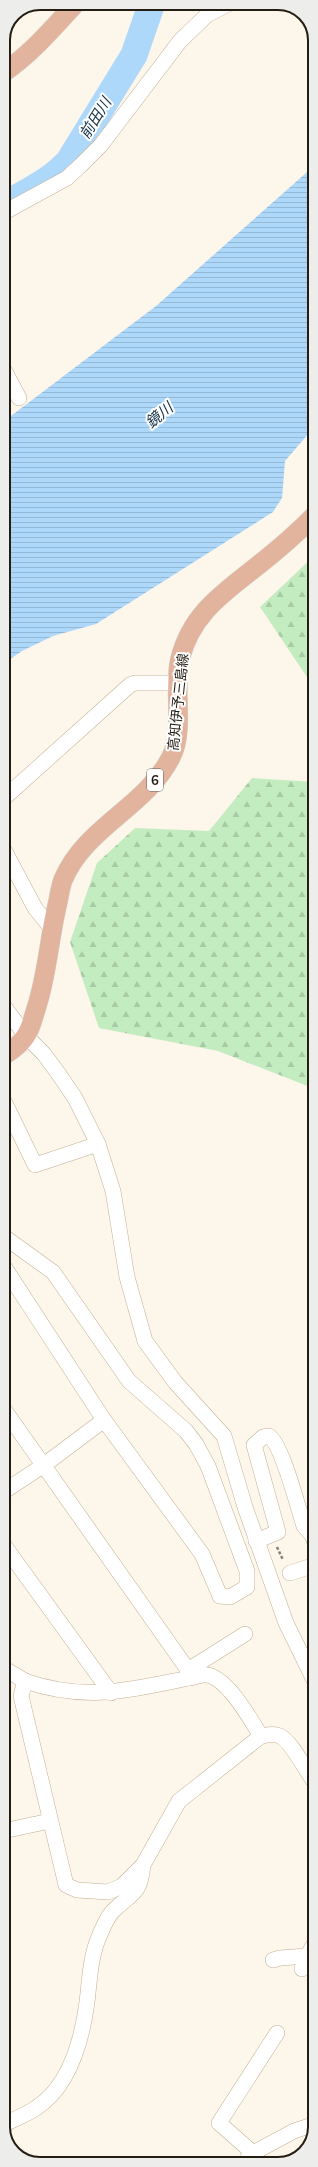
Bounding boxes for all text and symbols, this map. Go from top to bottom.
water label: 前田川 [75,92,116,142]
water label: 鏡川 [141,397,178,432]
street label: 高知伊予三島線 [164,652,192,752]
road number: 6 [147,769,163,791]

